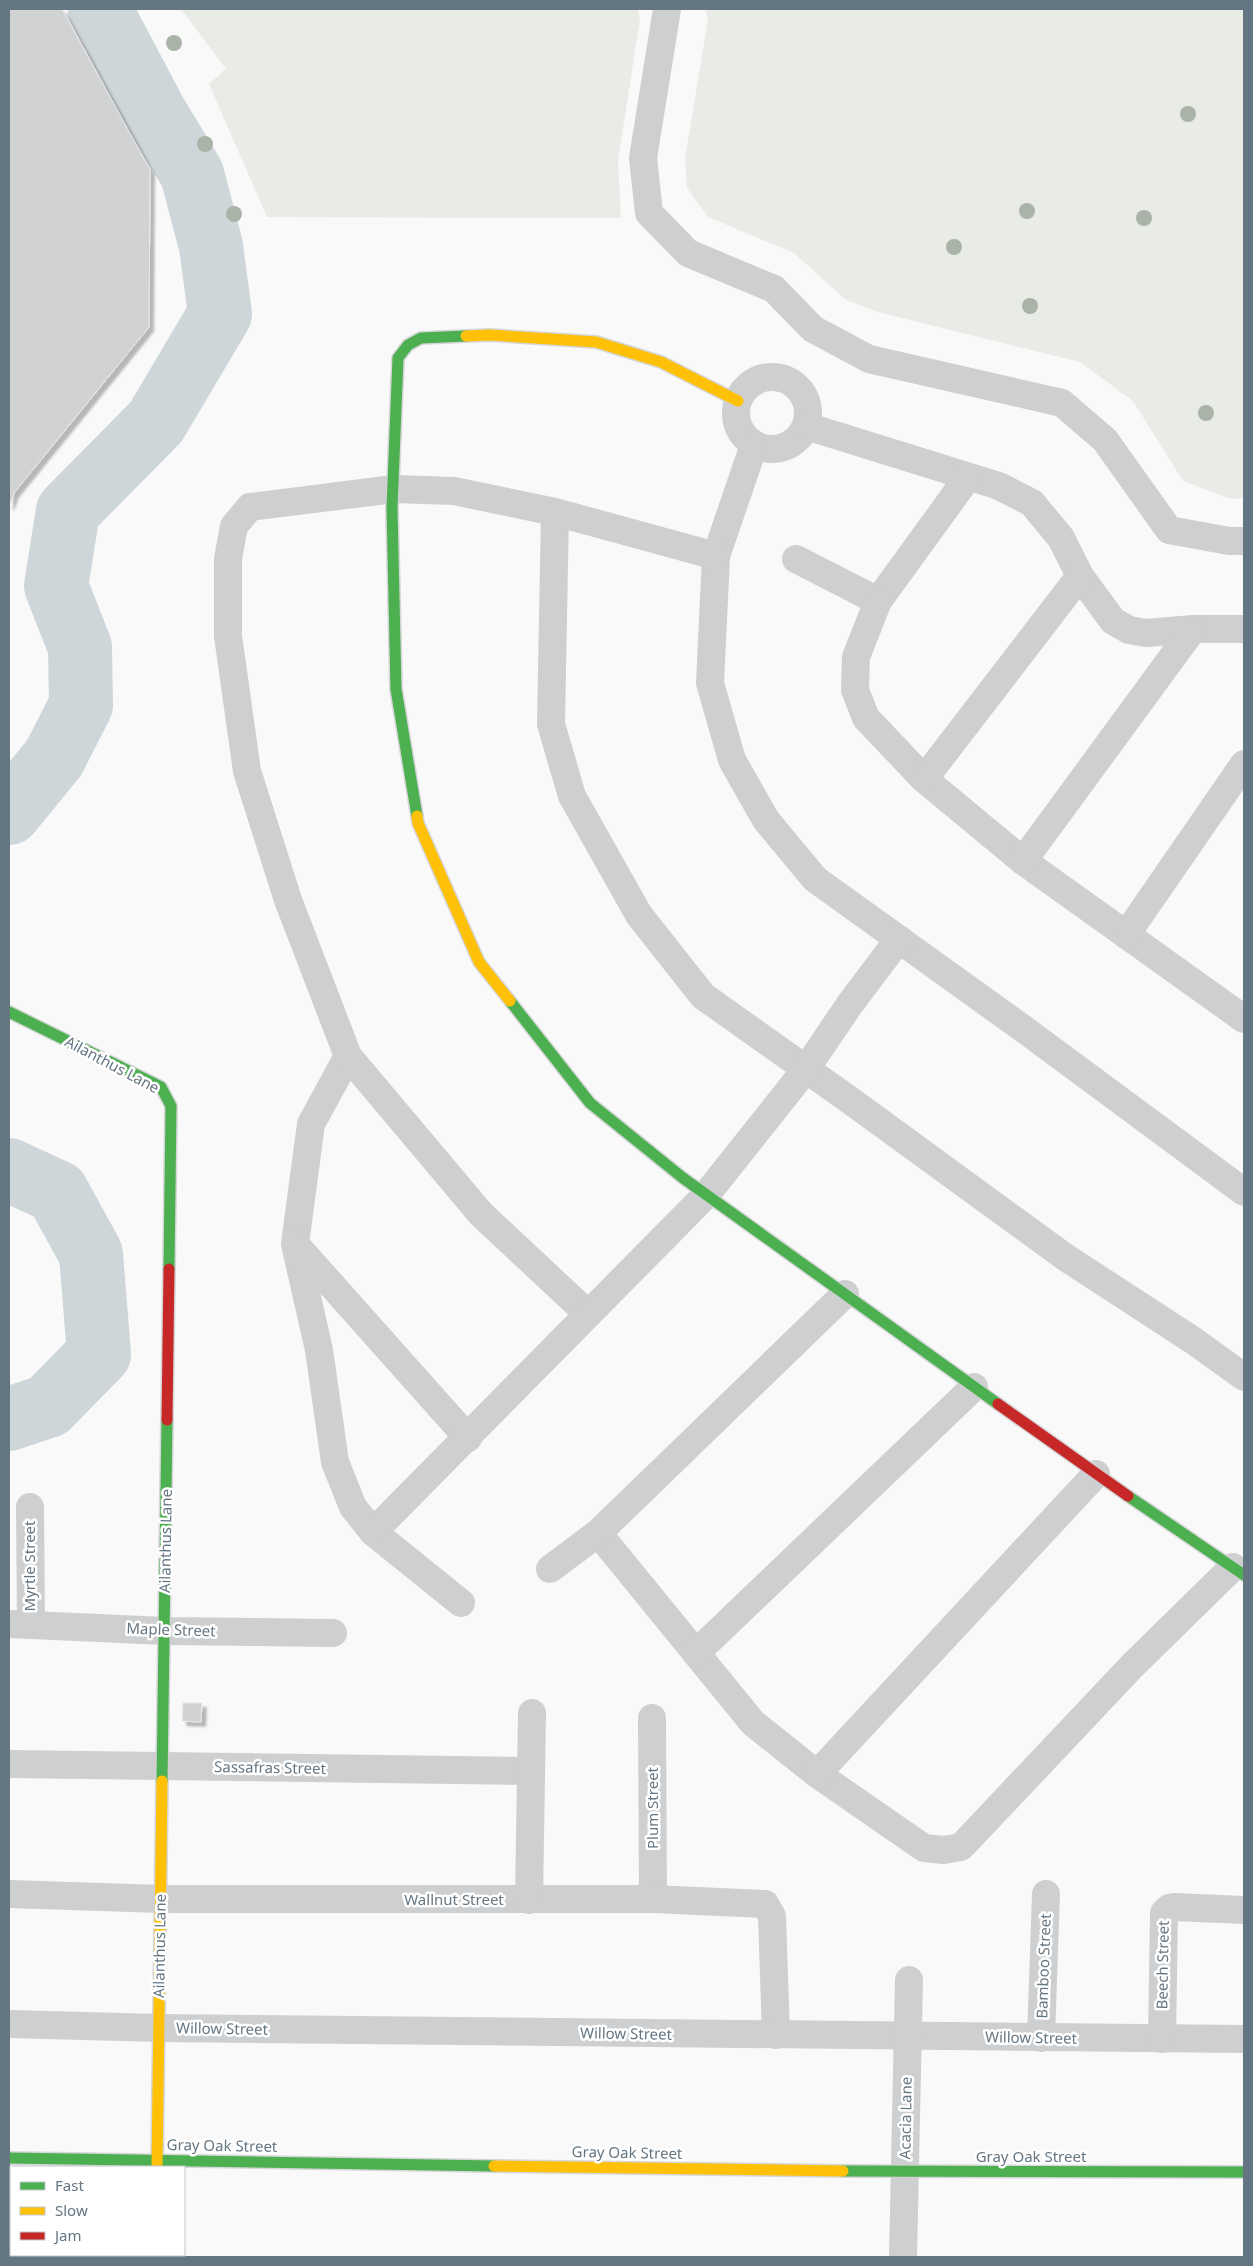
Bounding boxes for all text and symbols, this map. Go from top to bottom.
street label: Ailanthus Lane [62,1031,163,1097]
street label: Ailanthus Lane [154,1489,176,1593]
street label: Myrtle Street [19,1520,39,1611]
street label: Maple Street [126,1617,217,1641]
street label: Sassafras Street [214,1756,327,1778]
street label: Plum Street [642,1766,662,1849]
street label: Wallnut Street [404,1889,504,1909]
street label: Ailanthus Lane [148,1894,170,1998]
street label: Bamboo Street [1031,1912,1055,2019]
street label: Beech Street [1151,1920,1173,2010]
street label: Willow Street [176,2017,269,2039]
street label: Willow Street [580,2022,673,2044]
street label: Willow Street [985,2026,1078,2048]
street label: Acacia Lane [894,2077,916,2159]
street label: Gray Oak Street [166,2134,278,2156]
street label: Gray Oak Street [571,2141,683,2163]
street label: Gray Oak Street [976,2146,1087,2166]
legend [10,2166,185,2256]
text: Fast [55,2175,84,2195]
text: Slow [55,2200,88,2220]
text: Jam [53,2225,82,2245]

